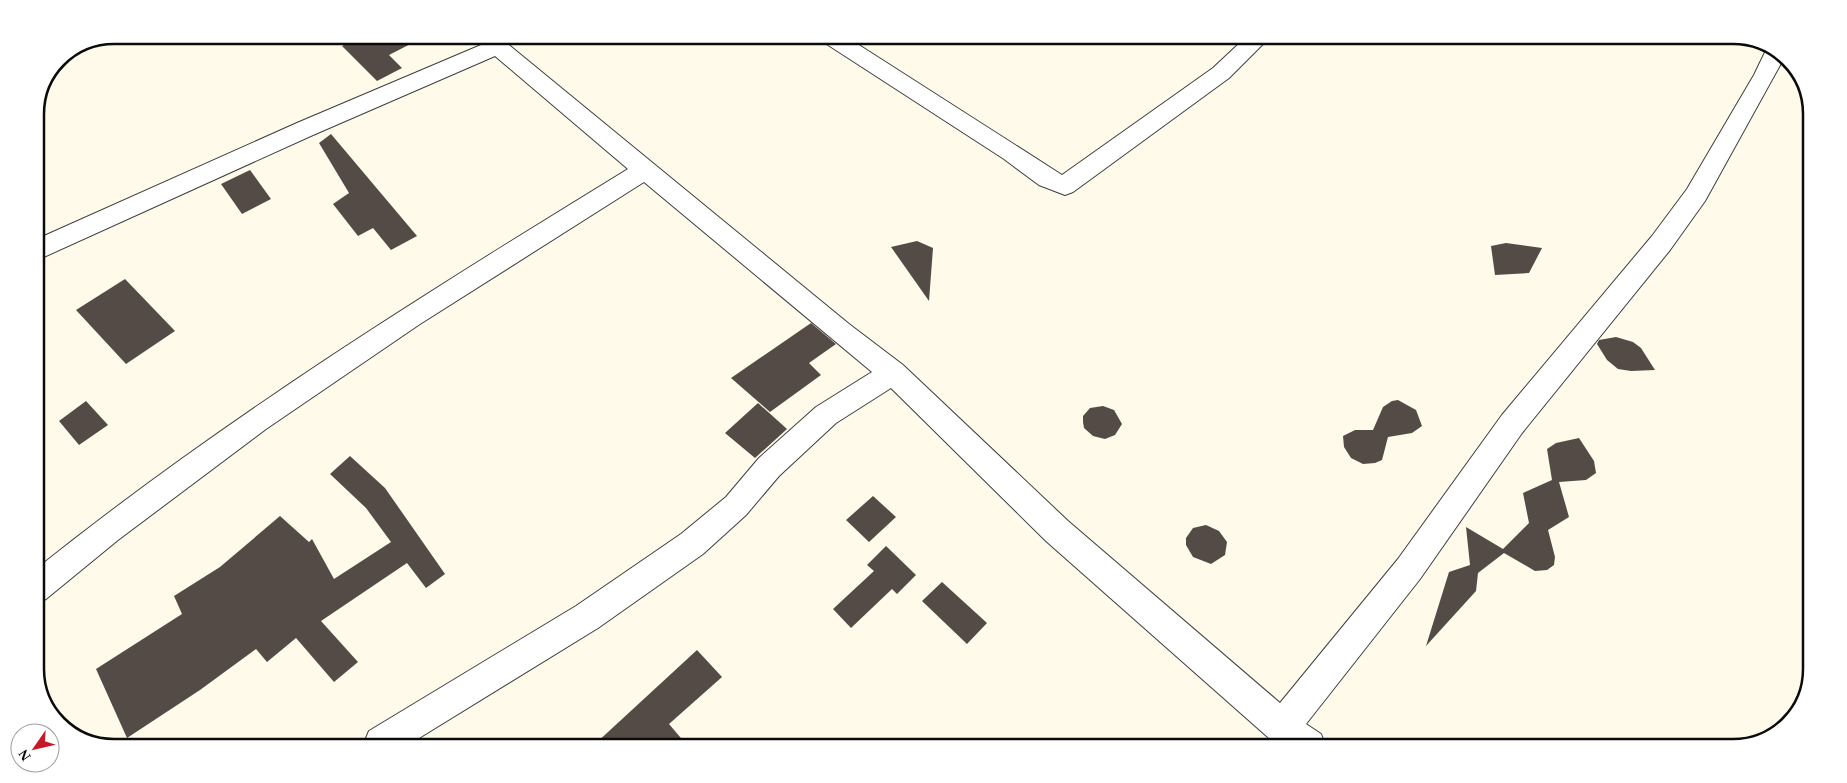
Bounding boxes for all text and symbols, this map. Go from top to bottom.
north arrow [10,723,60,773]
text: N [16,747,34,763]

